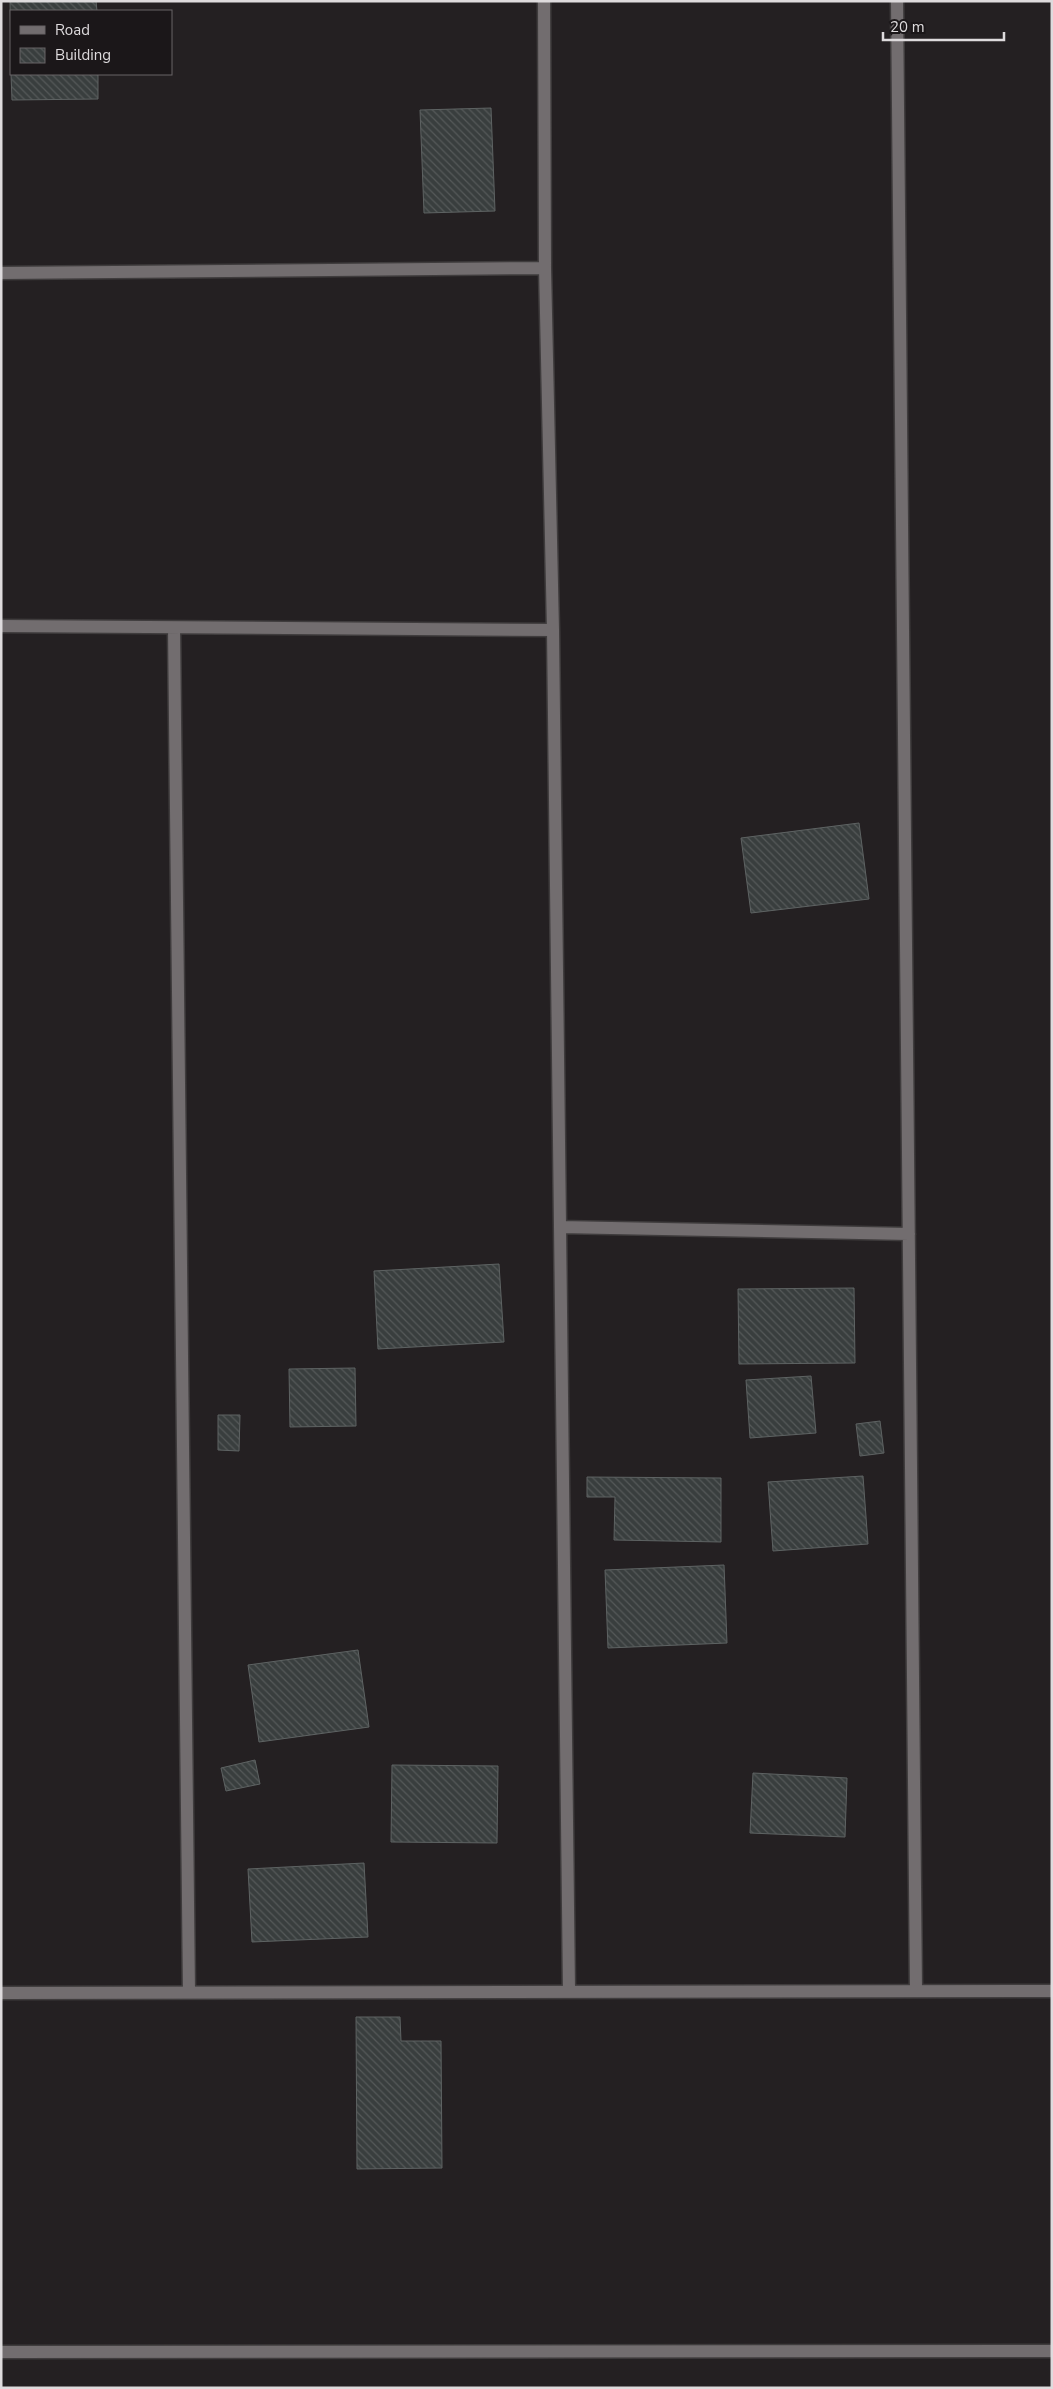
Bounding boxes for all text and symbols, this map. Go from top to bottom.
legend [10,10,172,75]
scale bar [883,10,1004,42]
text: 20 m [890,17,925,37]
text: Road [55,20,90,40]
text: Building [55,45,111,65]

